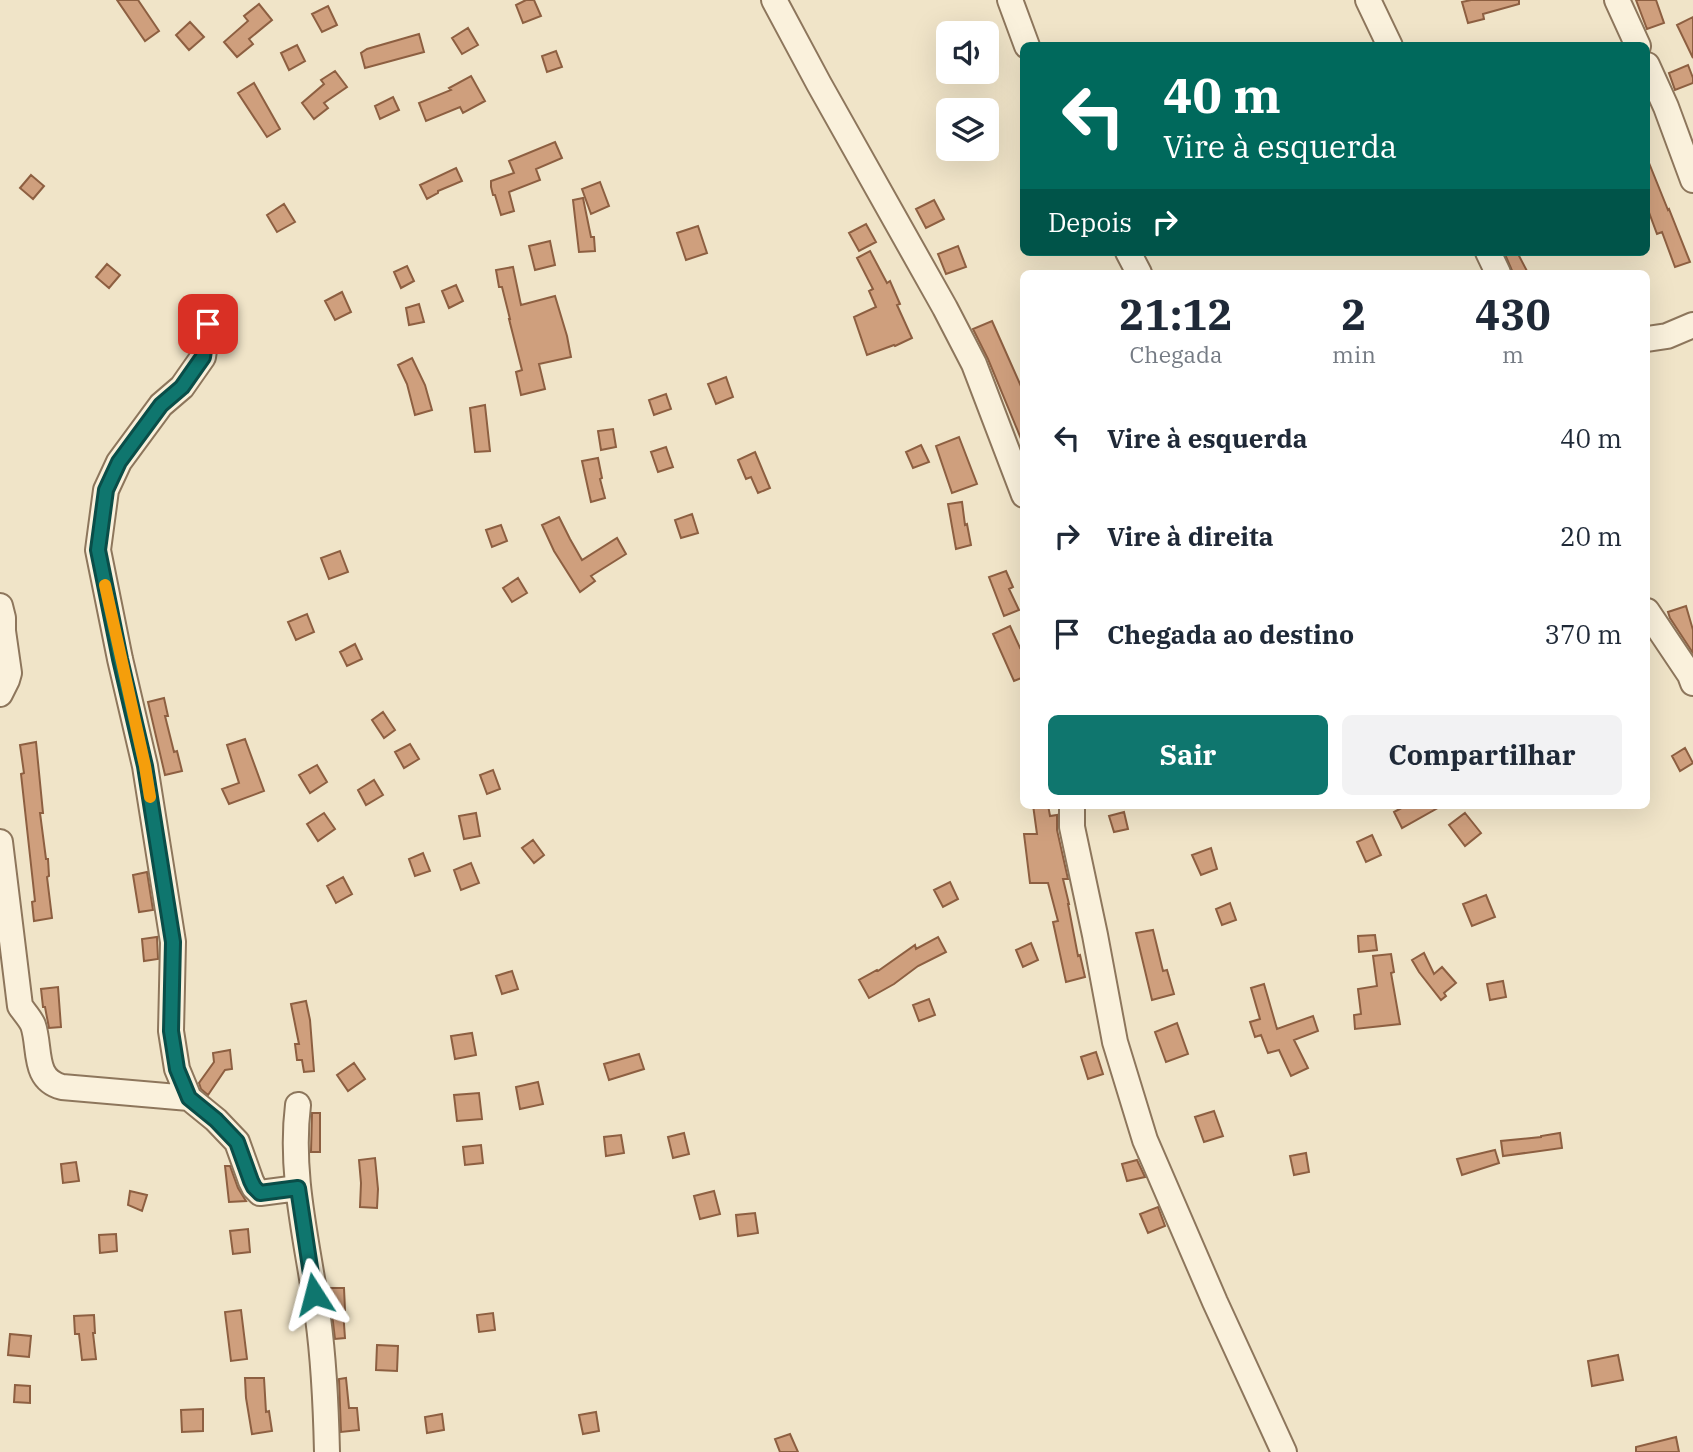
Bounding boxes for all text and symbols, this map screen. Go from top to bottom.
map controls [936,21,999,161]
button: sound [936,21,999,84]
text: 40 m [1163,63,1281,126]
icon: left [1048,70,1139,161]
button: layers [936,98,999,161]
text: Vire à esquerda [1163,125,1397,167]
icon: right [1146,203,1184,241]
text: Depois [1048,205,1132,239]
text: 21:12 [1119,287,1233,342]
text: 2 [1341,287,1367,342]
text: 430 [1475,287,1551,342]
pin [178,294,238,354]
icon: arrive [189,305,227,343]
text: Chegada [1129,339,1223,369]
text: min [1332,339,1376,369]
text: m [1502,339,1524,369]
icon: left [1048,419,1086,457]
text: Vire à esquerda [1107,421,1308,455]
text: 40 m [1560,421,1622,455]
icon: right [1048,517,1086,555]
text: Vire à direita [1107,519,1274,553]
text: 20 m [1560,519,1622,553]
icon: arrive [1048,615,1086,653]
text: Chegada ao destino [1107,617,1354,651]
text: 370 m [1544,617,1622,651]
button: Sair [1048,715,1328,795]
button: Compartilhar [1342,715,1622,795]
position arrow [277,1257,351,1331]

